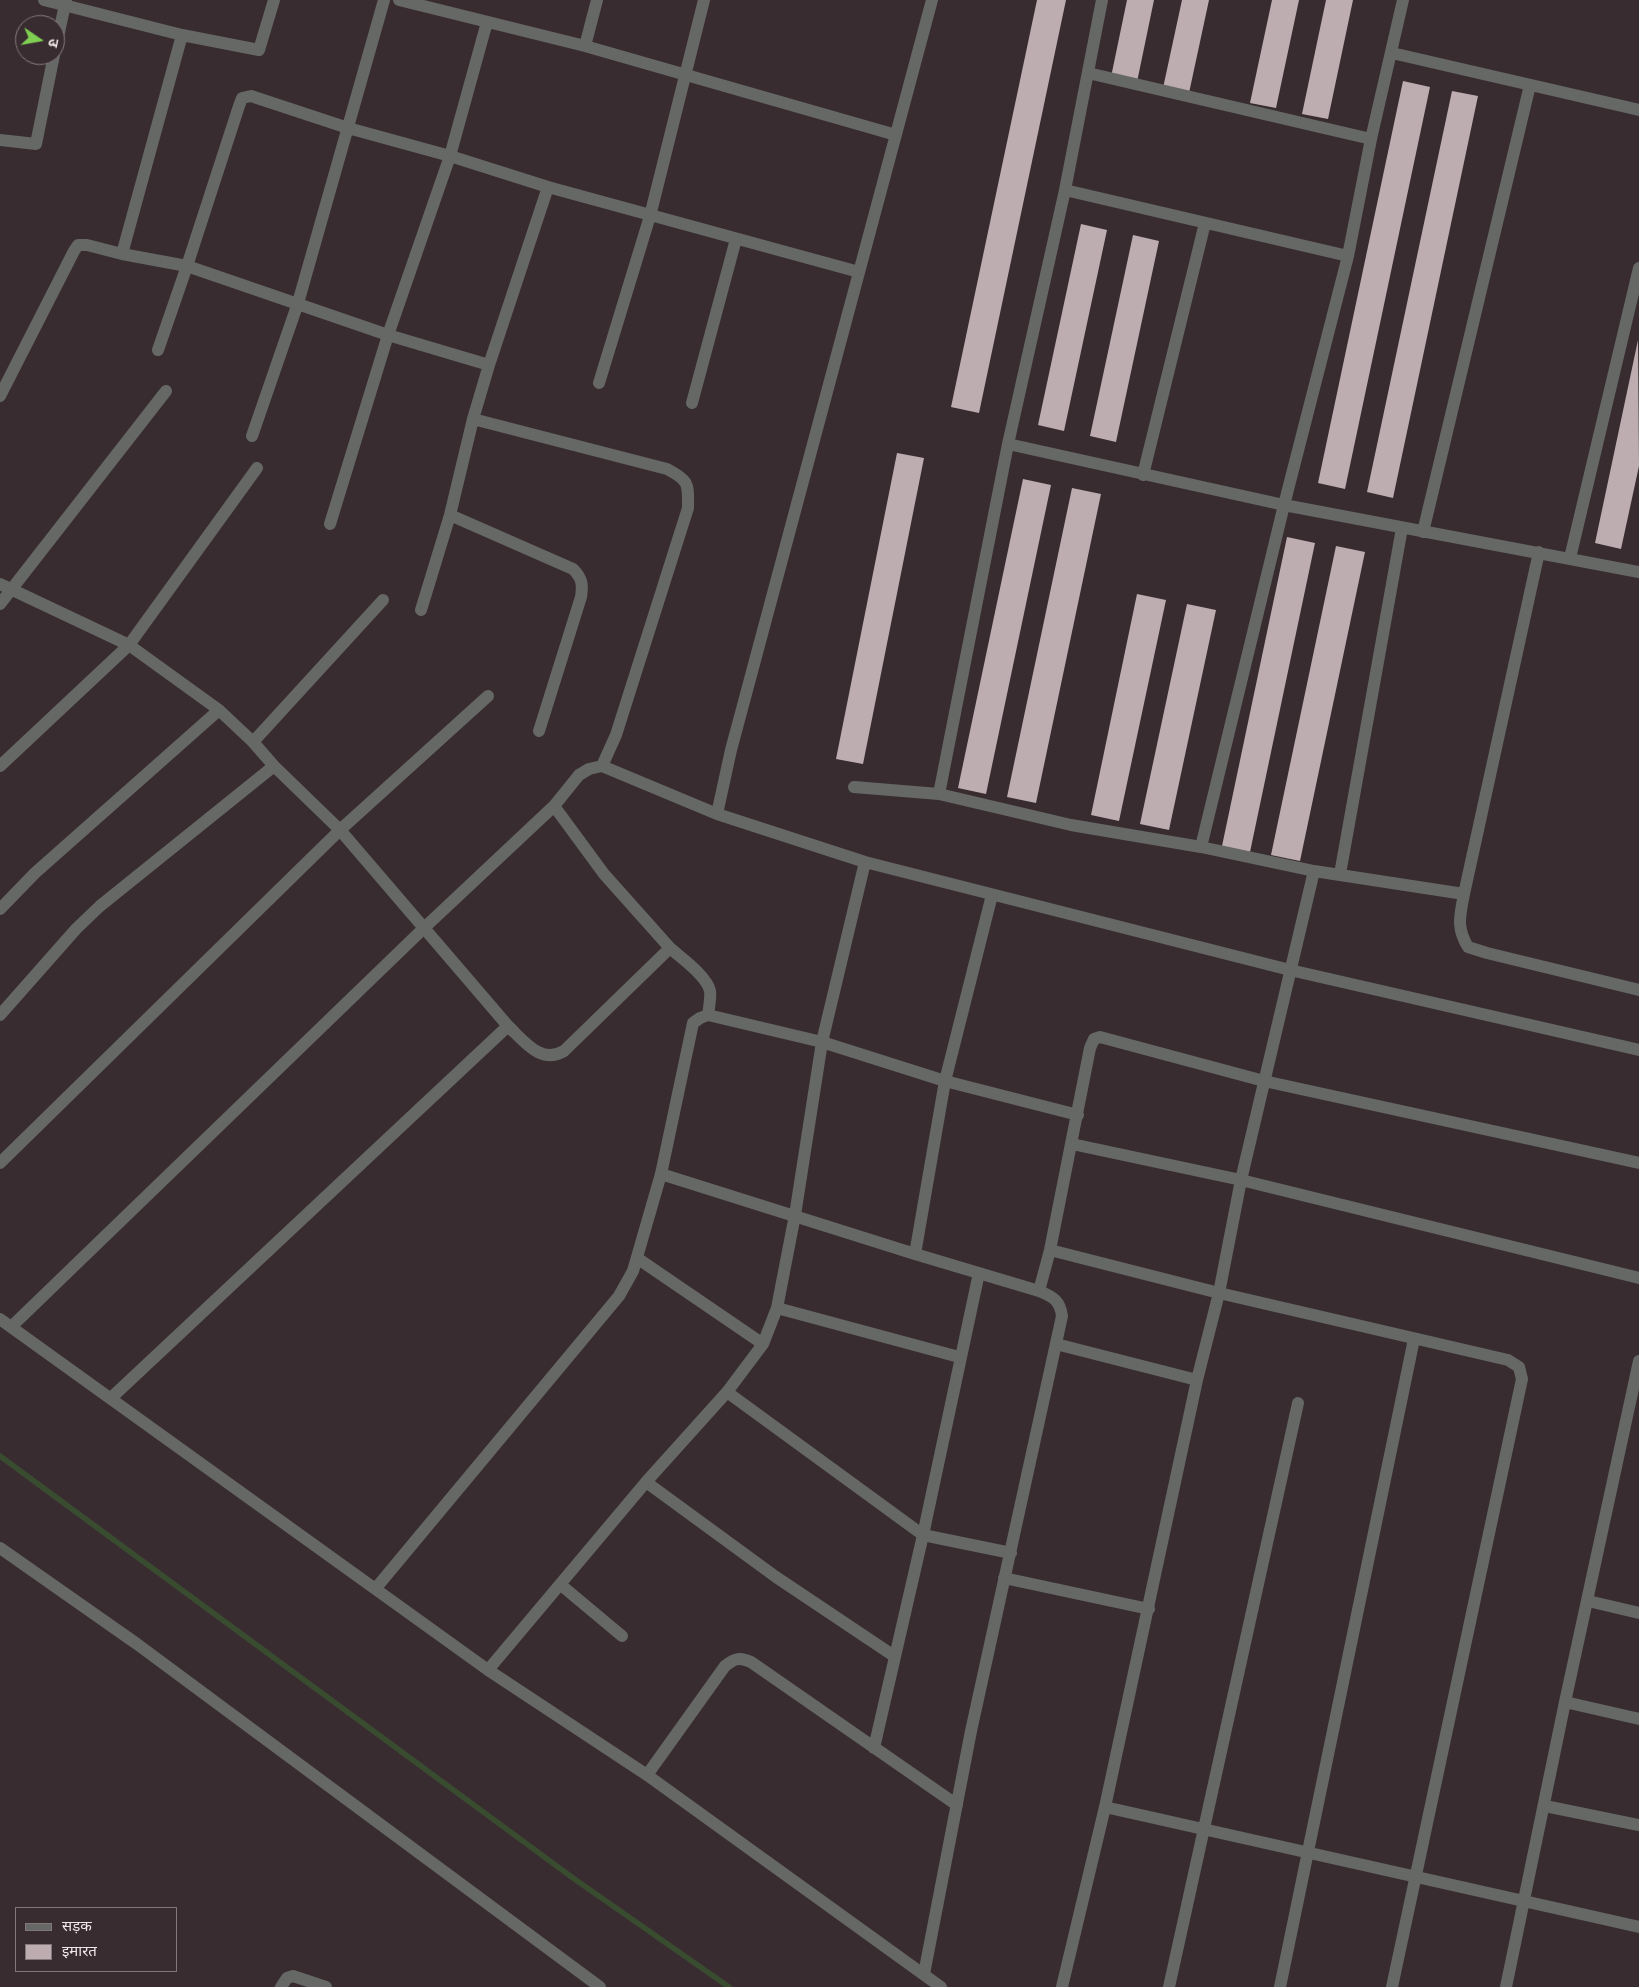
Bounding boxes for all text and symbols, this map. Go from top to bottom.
north arrow [15,15,65,65]
text: उ [44,37,63,49]
legend [15,1907,178,1972]
text: सड़क [62,1916,92,1935]
text: इमारत [62,1941,97,1960]

